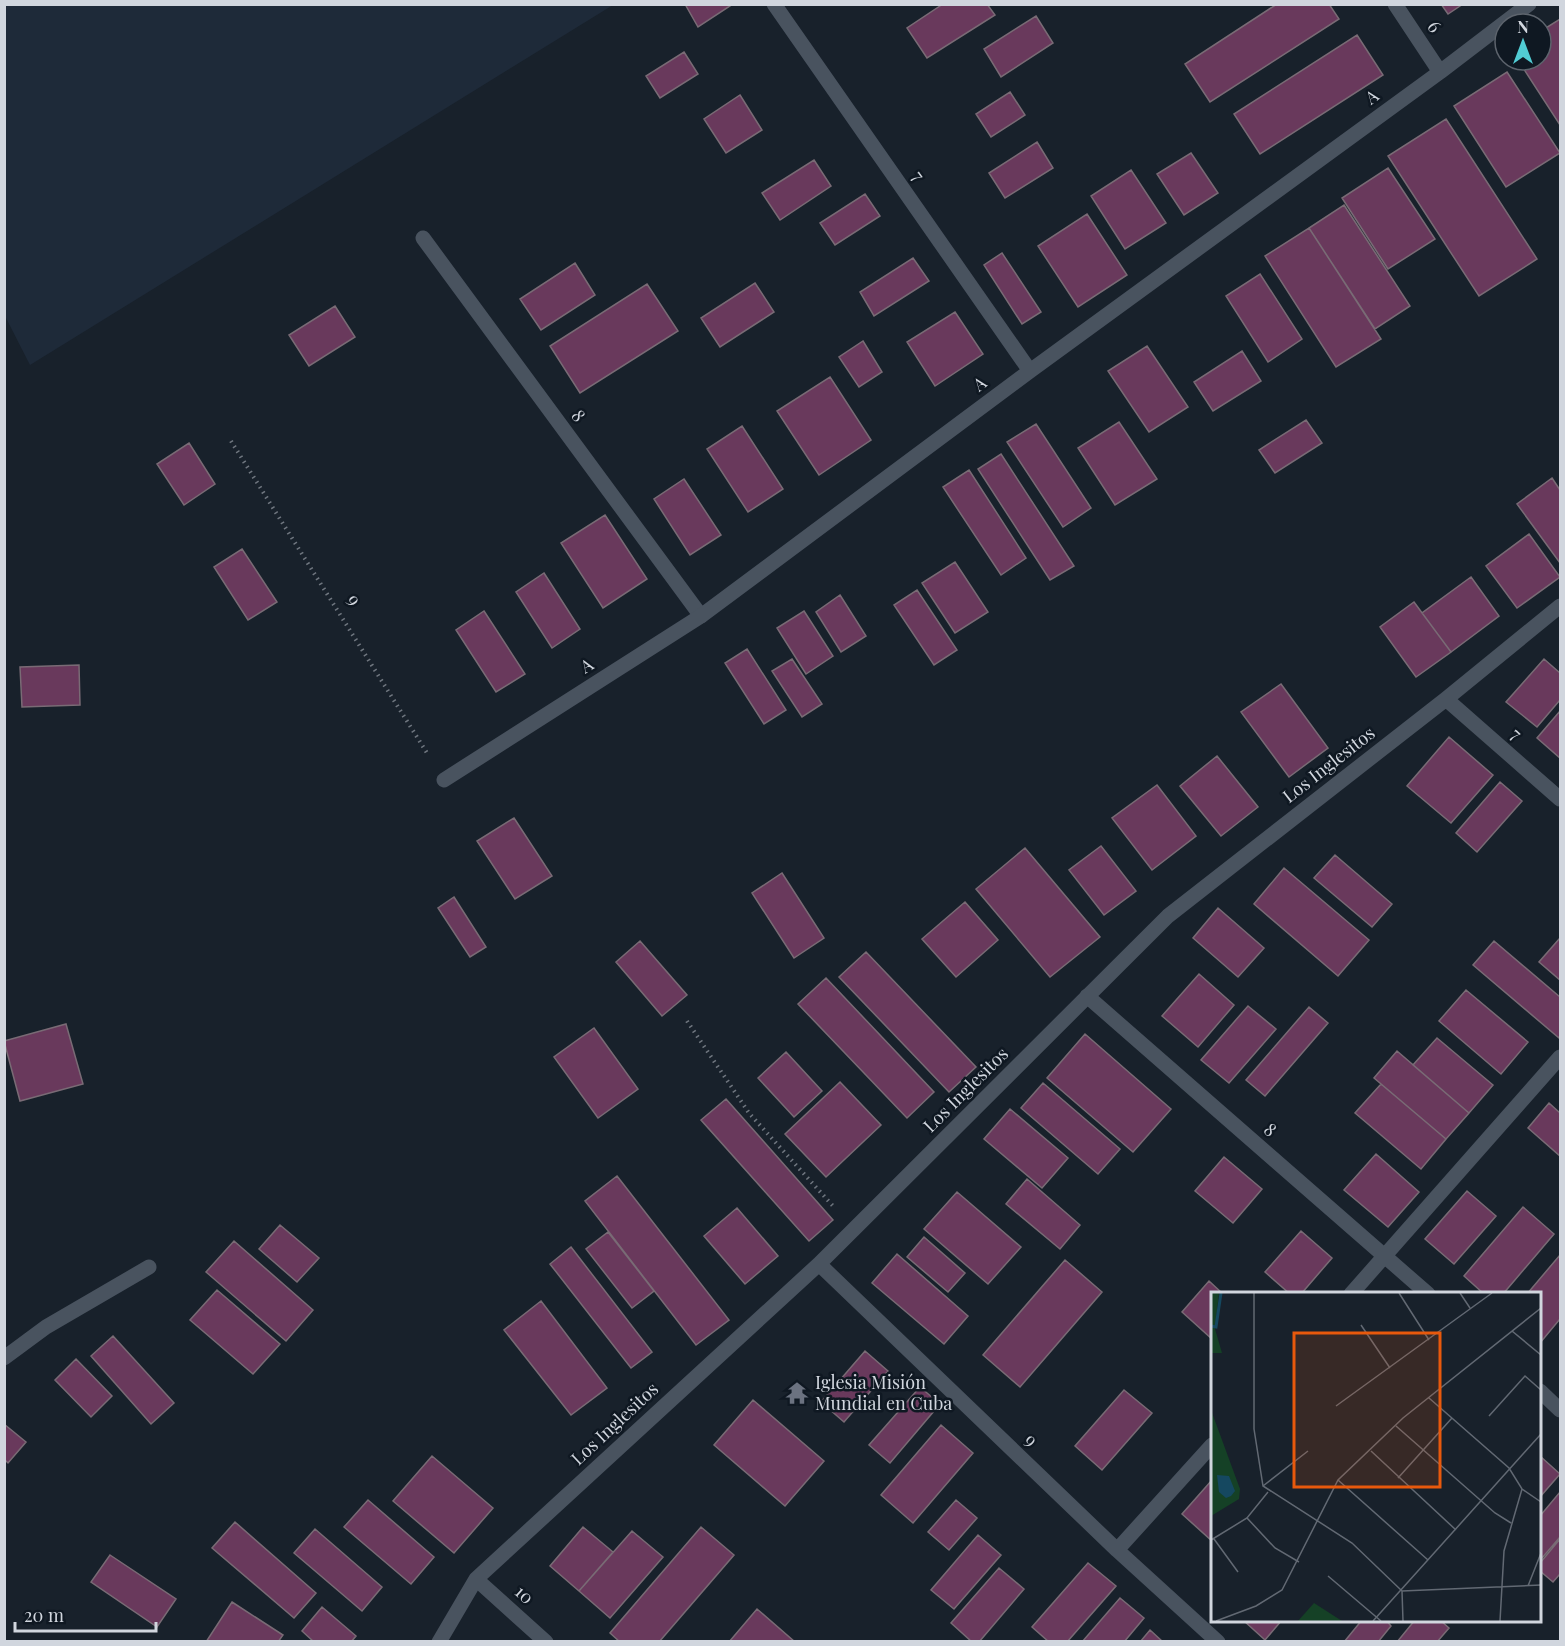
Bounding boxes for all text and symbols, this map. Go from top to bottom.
north arrow [1493,12,1553,72]
street label: 6 [1422,16,1447,37]
text: N [1517,16,1529,37]
street label: A [1359,83,1384,110]
street label: 7 [907,166,931,186]
street label: A [967,370,992,397]
street label: 8 [566,405,591,426]
street label: 9 [342,589,367,610]
street label: A [574,652,598,679]
street label: Los Inglesitos [1277,721,1379,808]
street label: 7 [1506,722,1528,745]
street label: Los Inglesitos [918,1042,1013,1137]
street label: 8 [1259,1117,1282,1141]
inset map [1211,1292,1541,1622]
place label: Iglesia Misión Mundial en Cuba [815,1370,952,1415]
street label: Los Inglesitos [566,1377,663,1470]
temple icon: Iglesia Misión Mundial en Cuba [784,1380,810,1406]
street label: 9 [1020,1427,1043,1451]
street label: 10 [510,1579,539,1609]
scale bar [15,1595,156,1633]
text: 20 m [24,1603,64,1627]

